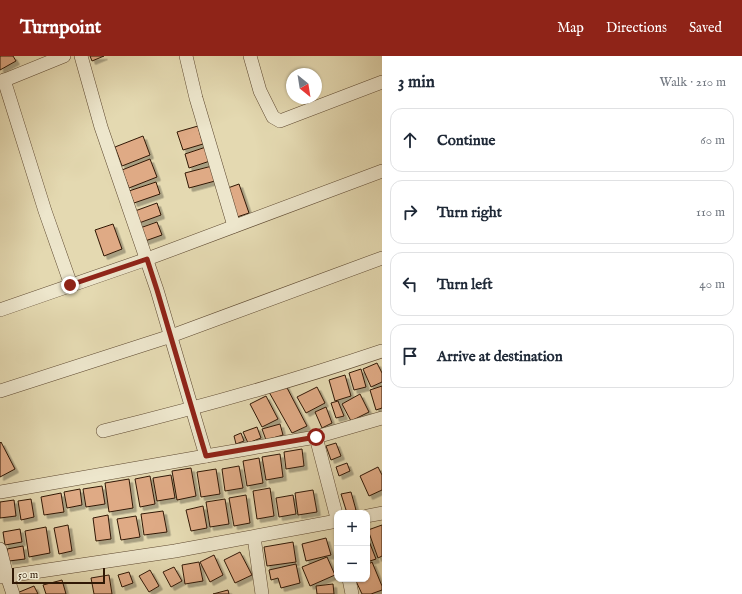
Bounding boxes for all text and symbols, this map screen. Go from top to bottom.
text: Turnpoint [20,16,101,40]
text: Map [557,19,584,37]
text: Directions [606,19,667,37]
text: Saved [689,19,722,37]
north arrow [286,68,322,104]
text: 3 min [398,72,435,93]
text: Walk · 210 m [660,74,726,91]
icon: ahead [399,129,421,151]
text: Continue [437,131,495,150]
text: 60 m [700,132,725,149]
icon: right [399,201,421,223]
text: Turn right [437,203,502,222]
text: 110 m [696,204,725,221]
icon: left [399,273,421,295]
text: Turn left [437,275,493,294]
route end [61,276,79,294]
text: 40 m [699,276,725,293]
icon: arrive [399,345,421,367]
text: Arrive at destination [437,347,563,366]
route start [307,428,325,446]
map controls [334,510,370,582]
button: + [334,510,370,546]
button: − [334,546,370,582]
scale bar [12,566,105,585]
text: 50 m [18,568,38,582]

